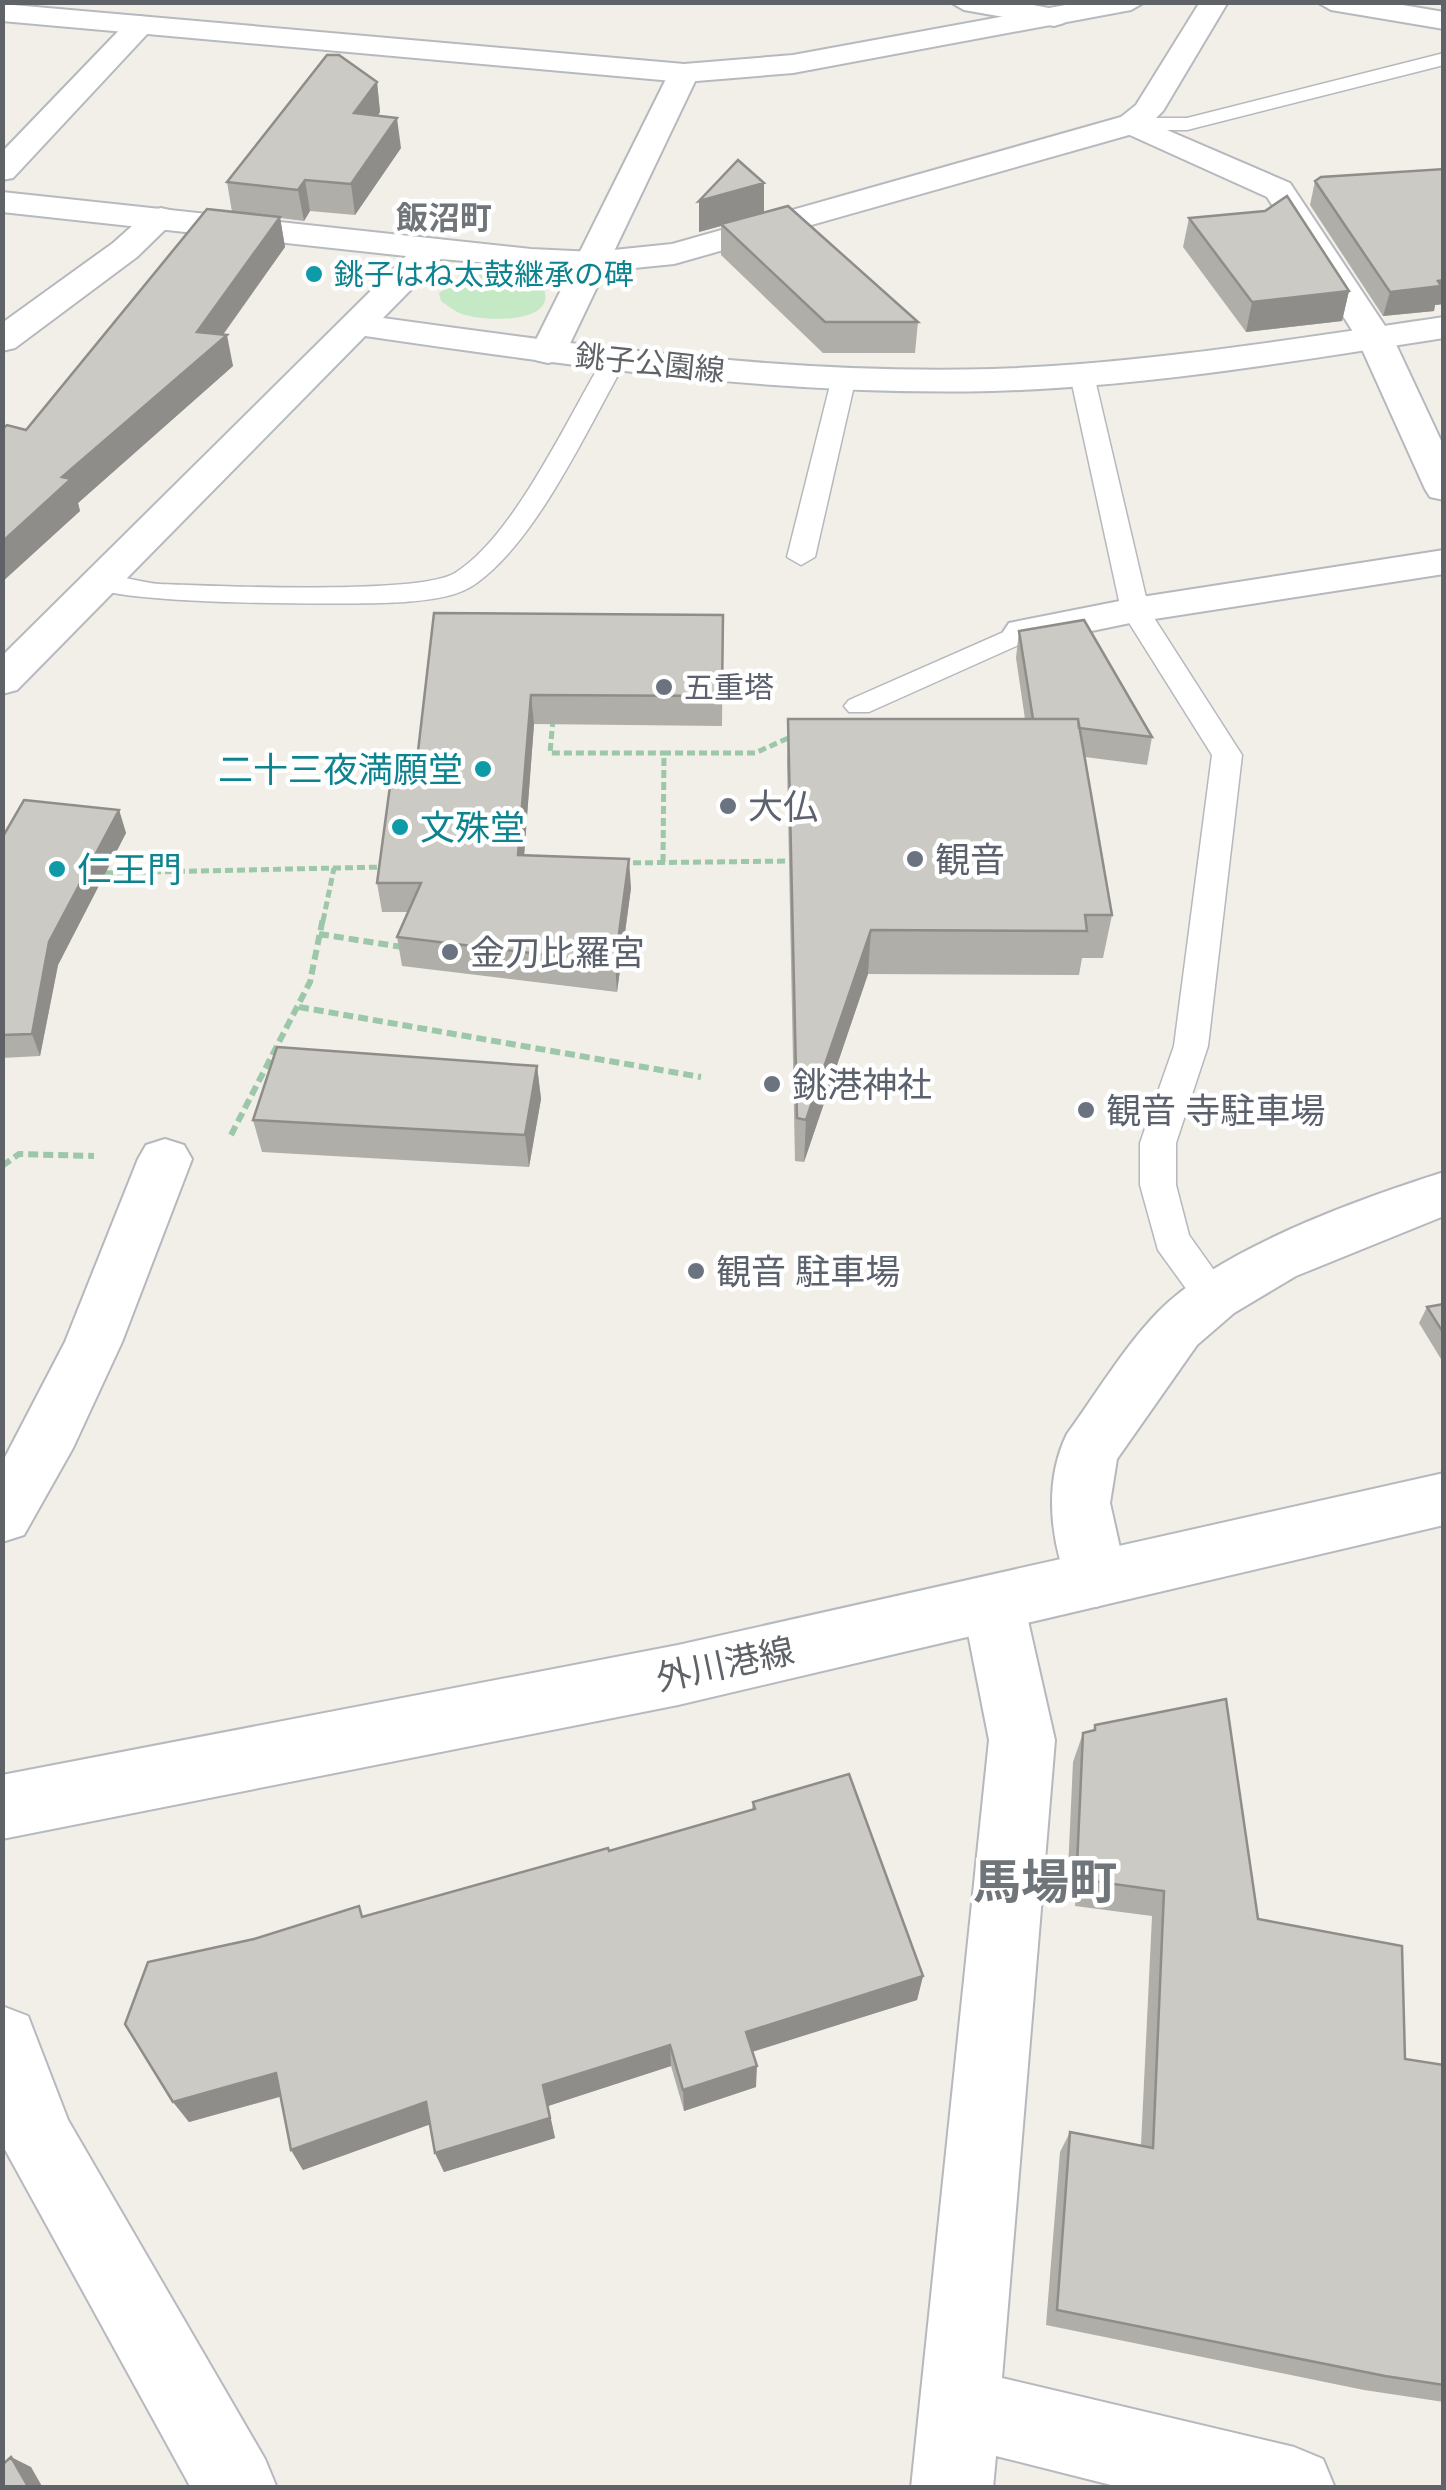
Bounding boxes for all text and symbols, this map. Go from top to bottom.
district label: 飯沼町 [396,198,492,237]
place label: 銚子はね太鼓継承の碑 [334,256,634,293]
marker: 銚子はね太鼓継承の碑 [303,263,325,285]
street label: 銚子公園線 [573,337,727,389]
place label: 五重塔 [684,669,774,706]
marker: 五重塔 [653,676,675,698]
place label: 二十三夜満願堂 [218,748,463,791]
marker: 二十三夜満願堂 [472,758,494,780]
place label: 大仏 [748,785,818,828]
marker: 大仏 [717,795,739,817]
place label: 文殊堂 [420,806,525,849]
marker: 文殊堂 [389,816,411,838]
place label: 観音 [935,838,1005,881]
place label: 仁王門 [77,848,182,891]
marker: 観音 [904,848,926,870]
marker: 仁王門 [46,858,68,880]
place label: 金刀比羅宮 [470,931,645,974]
marker: 金刀比羅宮 [439,941,461,963]
place label: 銚港神社 [792,1063,932,1106]
marker: 銚港神社 [761,1073,783,1095]
place label: 観音 寺駐車場 [1106,1089,1325,1132]
marker: 観音 寺駐車場 [1075,1099,1097,1121]
place label: 観音 駐車場 [716,1250,900,1293]
marker: 観音 駐車場 [685,1260,707,1282]
street label: 外川港線 [652,1628,798,1700]
district label: 馬場町 [973,1853,1117,1911]

